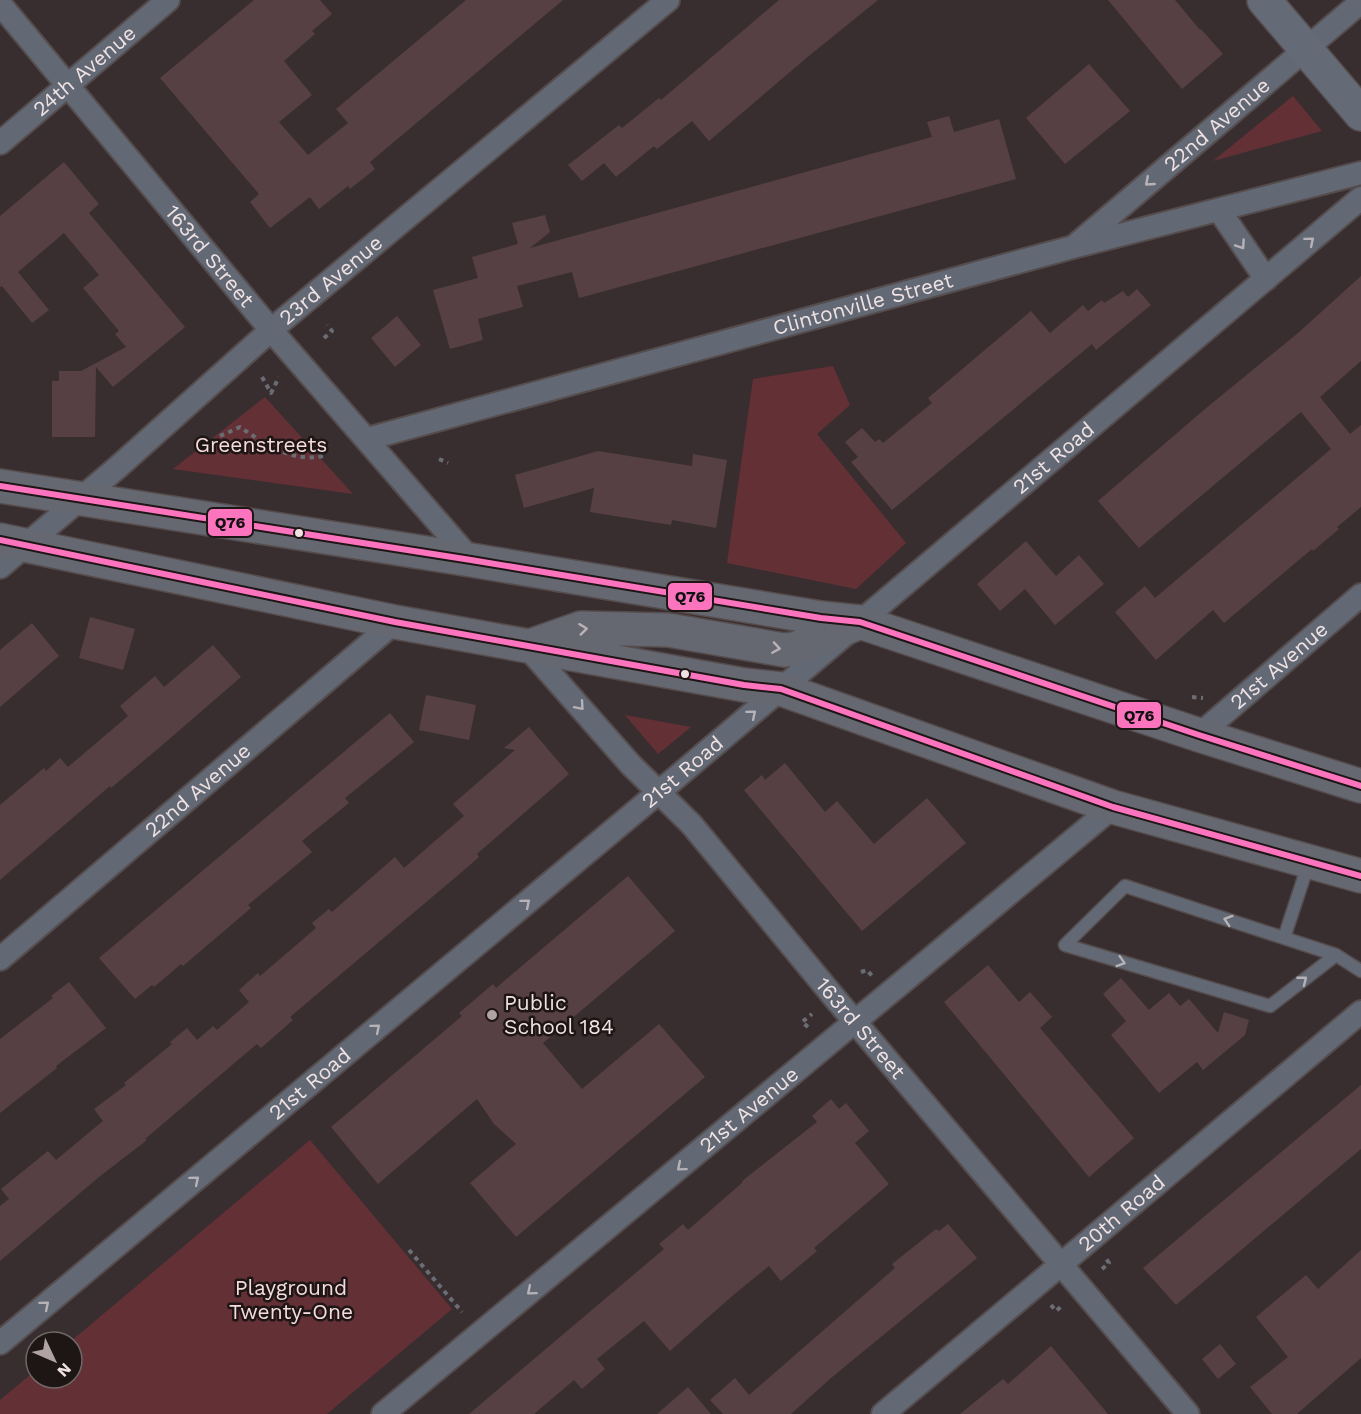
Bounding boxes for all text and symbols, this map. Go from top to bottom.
street label: 24th Avenue [28,20,141,121]
street label: 22nd Avenue [1159,72,1275,176]
one-way arrow [1145,175,1156,186]
street label: 163rd Street [160,200,260,312]
street label: 23rd Avenue [274,230,387,330]
one-way arrow [1303,237,1314,248]
one-way arrow [1234,238,1245,249]
street label: Clintonville Street [770,267,956,340]
street label: 21st Road [1008,416,1099,499]
park label: Greenstreets [195,432,327,457]
line badge: Q76 [207,508,253,537]
text: Q76 [215,513,245,532]
unlabelled marker [293,527,305,539]
line badge: Q76 [667,582,713,611]
text: Q76 [675,587,705,606]
street label: 21st Avenue [1225,616,1333,714]
one-way arrow [578,624,588,636]
one-way arrow [771,641,781,654]
unlabelled marker [679,668,691,680]
one-way arrow [573,699,584,710]
line badge: Q76 [1116,701,1162,729]
text: Q76 [1124,706,1154,725]
one-way arrow [745,710,756,721]
street label: 21st Road [637,730,728,813]
street label: 22nd Avenue [139,738,256,842]
one-way arrow [519,900,530,911]
one-way arrow [1223,914,1234,927]
one-way arrow [1115,955,1126,967]
street label: 163rd Street [811,972,911,1084]
one-way arrow [1296,977,1307,988]
place label: Public School 184 [504,990,614,1039]
marker: Public School 184 [485,1008,499,1022]
one-way arrow [369,1025,380,1036]
street label: 21st Road [264,1042,356,1125]
street label: 21st Avenue [694,1061,803,1158]
one-way arrow [677,1160,688,1171]
street label: 20th Road [1073,1169,1170,1256]
one-way arrow [188,1177,199,1188]
park label: Playground Twenty-One [229,1275,353,1324]
one-way arrow [527,1284,538,1295]
one-way arrow [38,1302,49,1313]
north arrow [24,1330,84,1390]
text: N [53,1359,75,1381]

